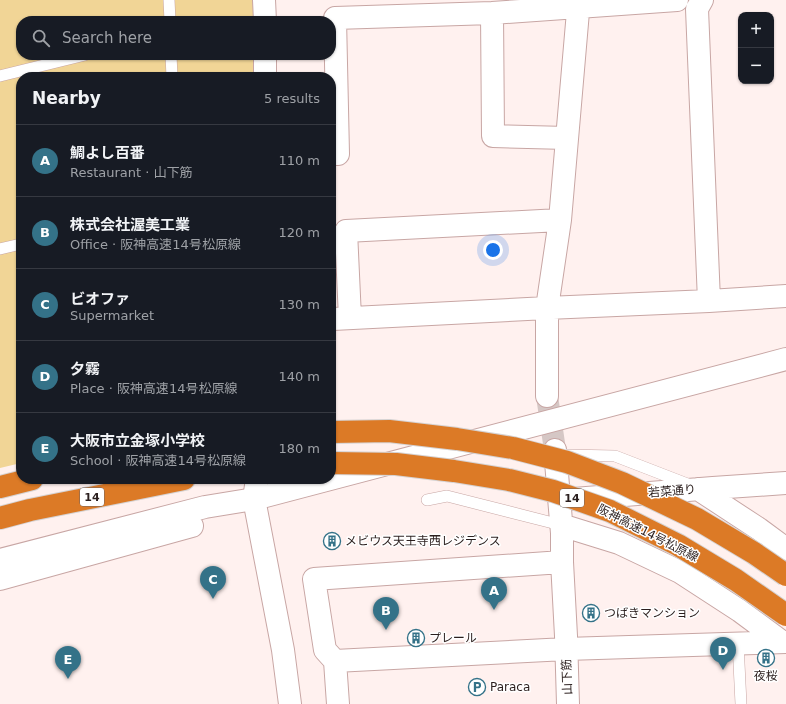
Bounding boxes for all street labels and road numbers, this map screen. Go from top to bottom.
street label: 若菜通り [647,482,697,500]
road number: 14 [80,488,104,506]
road number: 14 [560,489,584,507]
street label: 阪神高速14号松原線 [595,502,701,564]
street label: 山下筋 [559,659,575,695]

